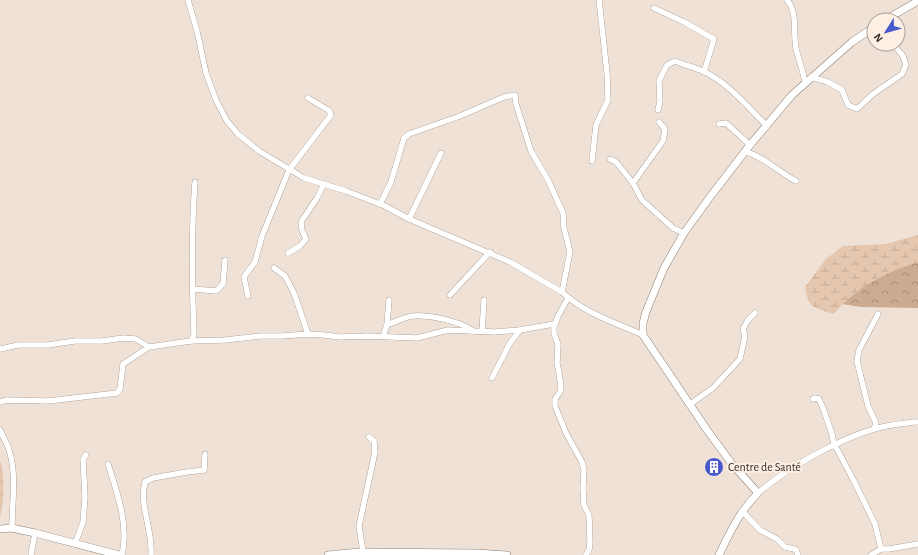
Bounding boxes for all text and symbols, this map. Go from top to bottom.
north arrow [866,12,906,52]
text: N [872,31,885,44]
building icon: Centre de Santé [703,456,725,478]
place label: Centre de Santé [728,461,801,473]

